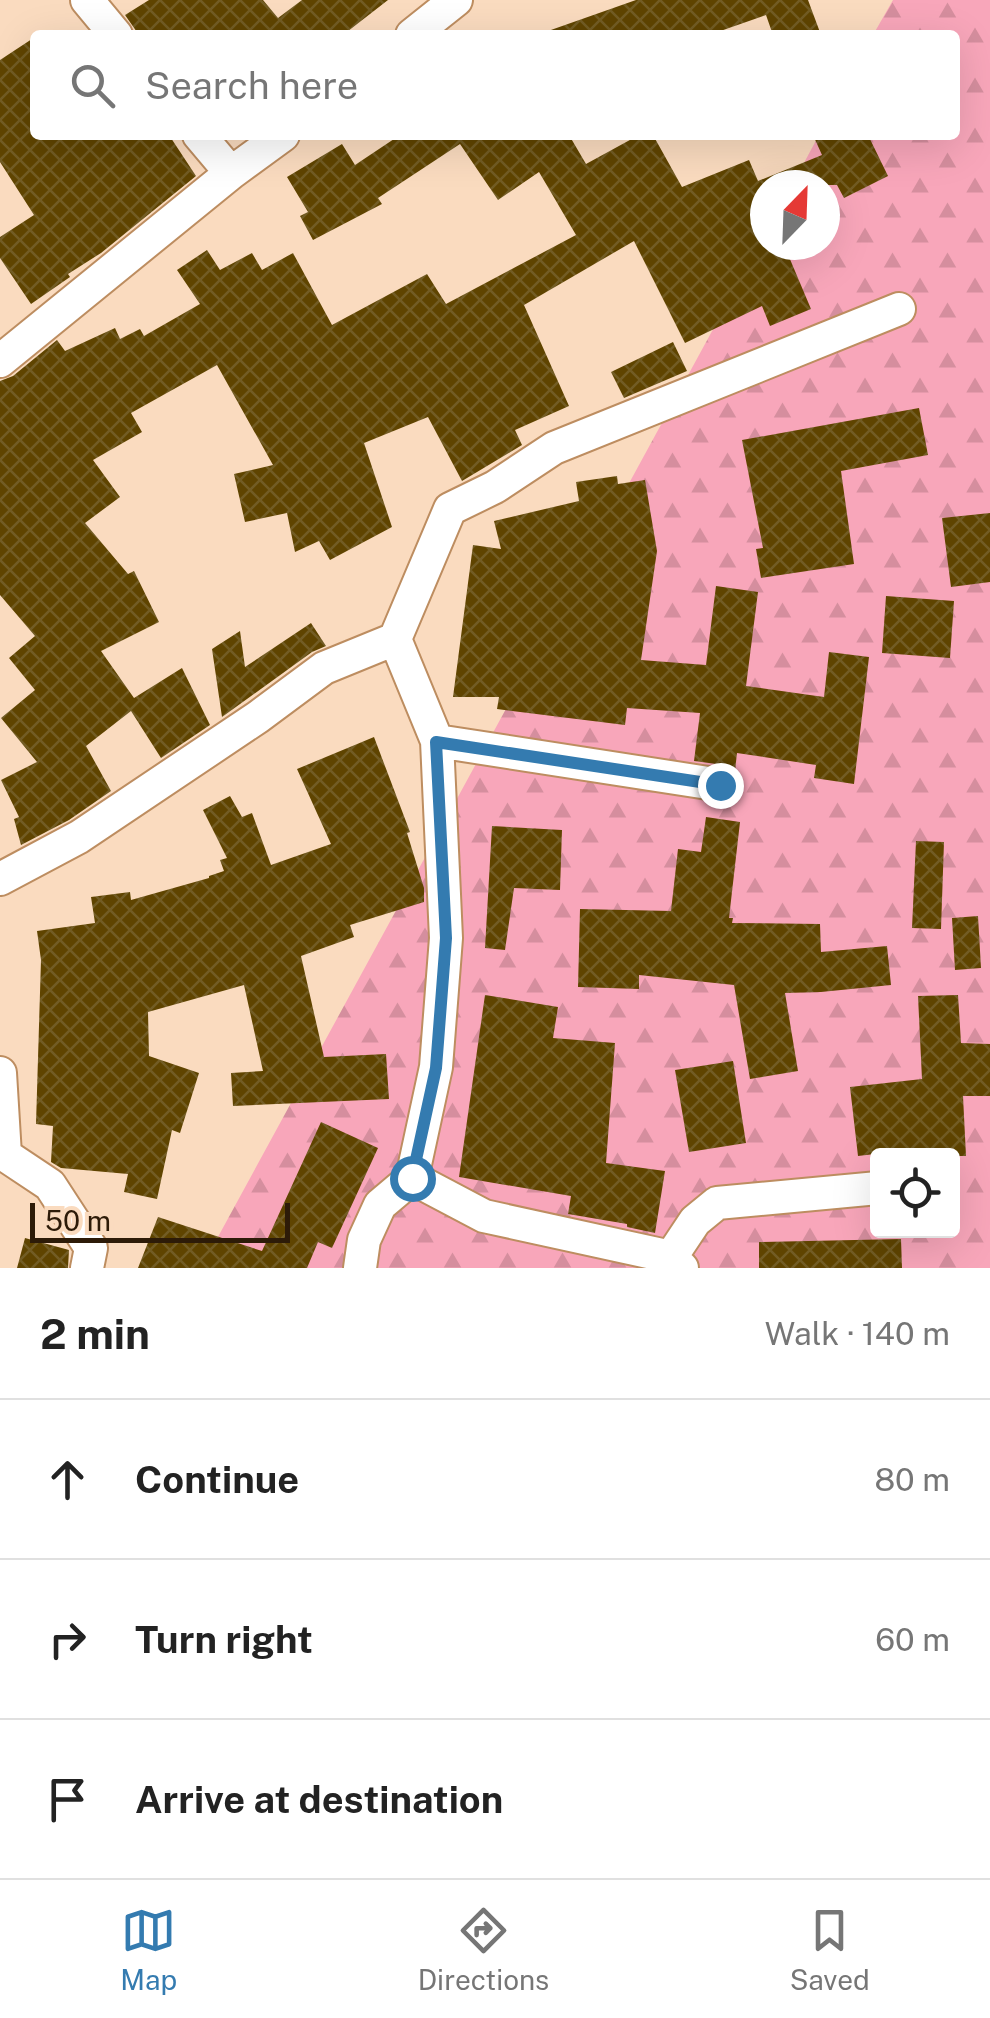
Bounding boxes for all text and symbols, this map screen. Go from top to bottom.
search box [30,30,960,140]
icon: search [65,58,120,113]
text: Search here [145,63,358,108]
north arrow [750,170,840,260]
route end [698,763,744,809]
map controls [870,1148,960,1238]
button: locate [870,1148,960,1238]
route start [390,1156,436,1202]
scale bar [30,1198,290,1242]
text: 50 m [45,1204,111,1237]
text: 2 min [40,1309,150,1358]
text: Walk · 140 m [765,1315,950,1352]
icon: ahead [40,1452,95,1507]
text: Continue [135,1457,299,1502]
text: 80 m [874,1461,950,1498]
icon: right [40,1612,95,1667]
text: Turn right [135,1617,313,1662]
text: 60 m [875,1621,950,1658]
icon: arrive [40,1772,95,1827]
text: Arrive at destination [135,1777,503,1822]
tab: Map [120,1903,177,1996]
tab: Directions [418,1903,549,1996]
tab: Saved [790,1903,870,1996]

